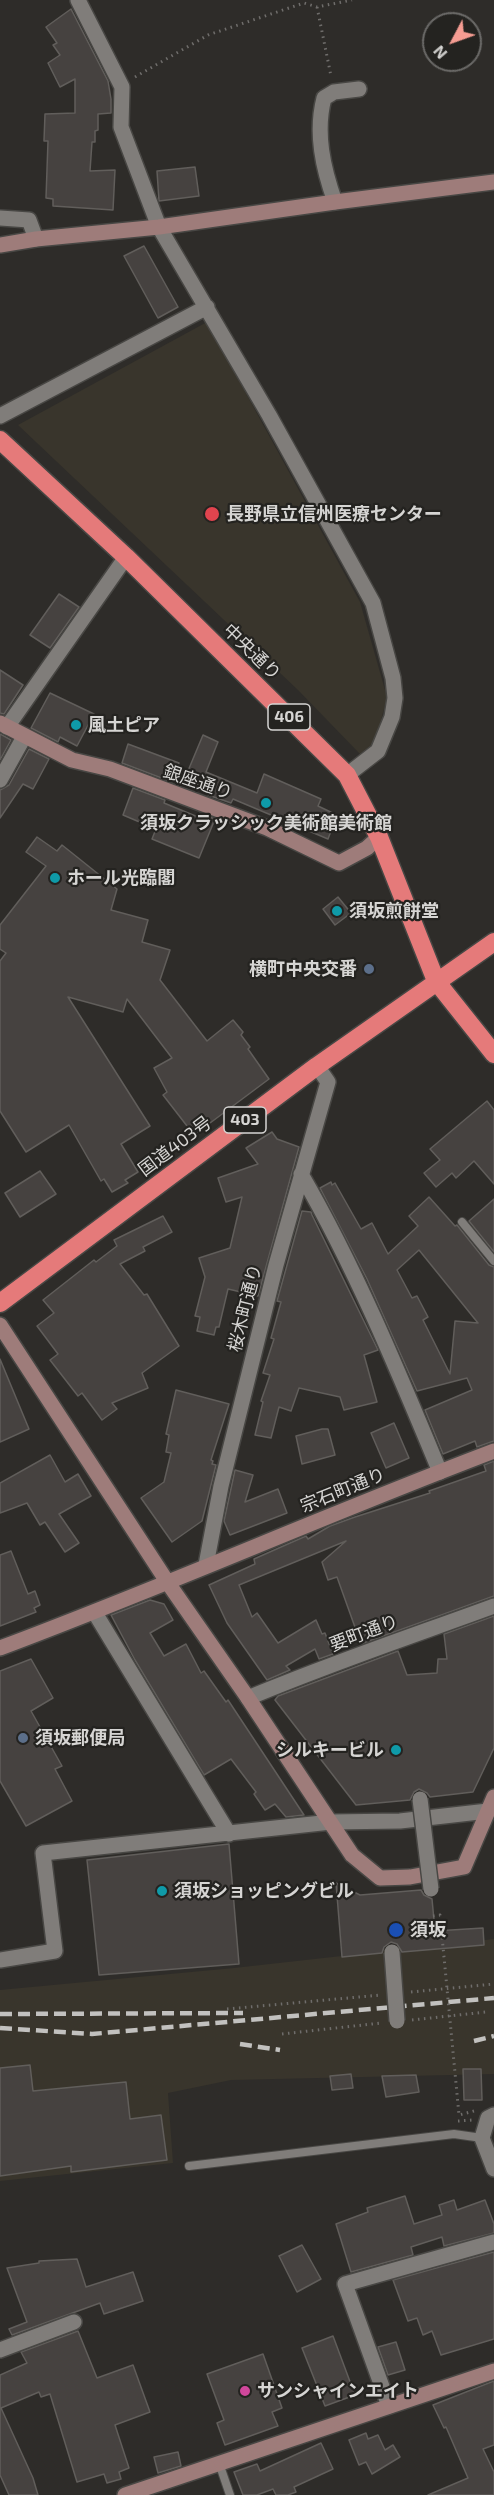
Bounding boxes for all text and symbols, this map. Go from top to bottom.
north arrow [422,12,482,72]
text: N [429,42,451,63]
place label: 長野県立信州医療センター [226,503,442,525]
marker: 長野県立信州医療センター [203,505,221,523]
street label: 中央通り [219,619,285,685]
road number: 406 [268,704,310,730]
place label: 風土ピア [88,714,160,736]
marker: 風土ピア [69,718,83,732]
street label: 銀座通り [160,760,236,804]
marker: 須坂クラッシック美術館美術館 [259,796,273,810]
place label: 須坂クラッシック美術館美術館 [140,812,392,834]
place label: ホール光臨閣 [67,867,175,889]
marker: ホール光臨閣 [48,871,62,885]
place label: 須坂煎餅堂 [349,900,439,922]
marker: 須坂煎餅堂 [330,904,344,918]
place label: 横町中央交番 [249,958,357,980]
marker: 横町中央交番 [362,962,376,976]
road number: 403 [224,1107,266,1133]
street label: 国道403号 [134,1112,216,1180]
street label: 桜木町通り [224,1262,266,1354]
street label: 宗石町通り [297,1463,389,1517]
street label: 要町通り [327,1610,401,1656]
place label: 須坂郵便局 [35,1727,125,1749]
marker: 須坂郵便局 [16,1731,30,1745]
place label: シルキービル [276,1739,384,1761]
marker: シルキービル [389,1743,403,1757]
place label: 須坂ショッピングビル [174,1880,354,1902]
marker: 須坂ショッピングビル [155,1884,169,1898]
place label: 須坂 [410,1919,446,1941]
marker: 須坂 [387,1921,405,1939]
place label: サンシャインエイト [257,2380,419,2402]
marker: サンシャインエイト [238,2384,252,2398]

